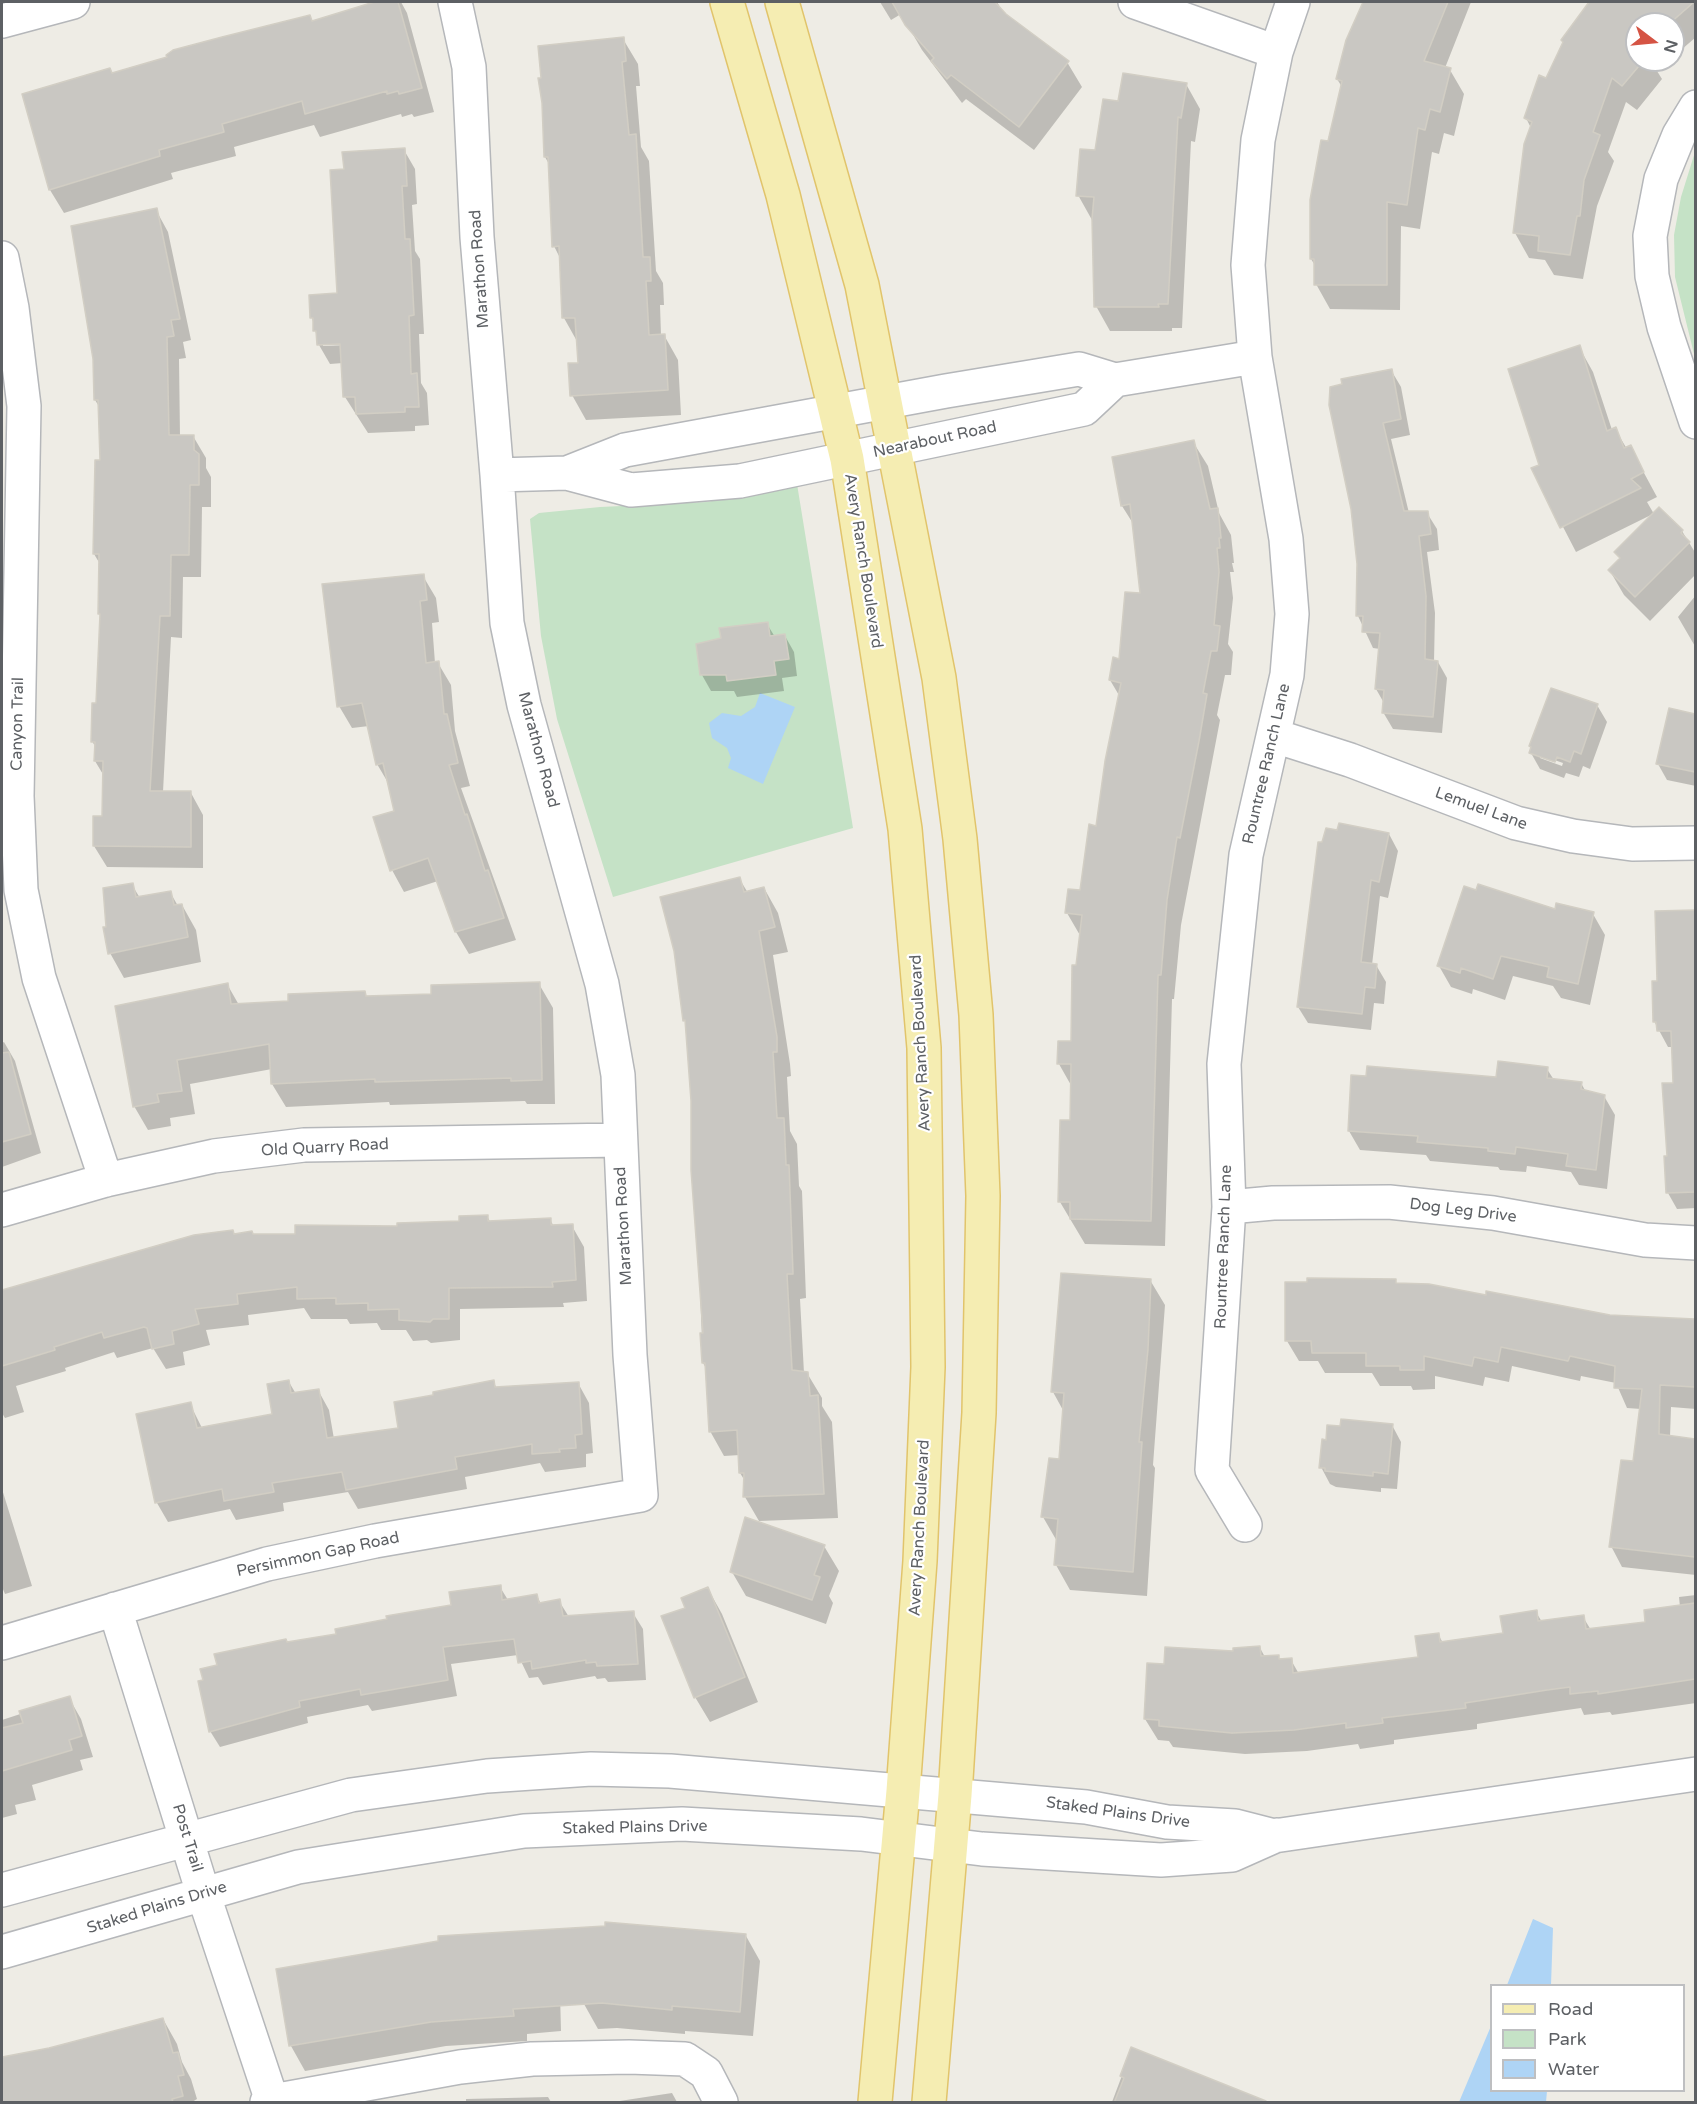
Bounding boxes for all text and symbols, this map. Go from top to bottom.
north arrow [1625,12,1685,72]
text: N [1659,37,1682,55]
street label: Marathon Road [466,209,494,329]
street label: Nearabout Road [871,418,999,462]
street label: Avery Ranch Boulevard [840,472,886,650]
street label: Canyon Trail [8,677,28,771]
street label: Rountree Ranch Lane [1239,682,1295,846]
street label: Marathon Road [513,690,563,810]
street label: Lemuel Lane [1432,783,1530,835]
street label: Avery Ranch Boulevard [907,954,935,1132]
street label: Old Quarry Road [261,1135,389,1161]
street label: Rountree Ranch Lane [1212,1165,1236,1329]
street label: Marathon Road [611,1166,637,1286]
street label: Dog Leg Drive [1408,1195,1518,1227]
street label: Avery Ranch Boulevard [906,1439,934,1617]
street label: Persimmon Gap Road [235,1528,401,1582]
street label: Staked Plains Drive [1045,1793,1191,1833]
street label: Post Trail [168,1802,206,1874]
street label: Staked Plains Drive [562,1817,708,1839]
street label: Staked Plains Drive [85,1878,229,1938]
legend [1490,1984,1685,2092]
text: Road [1548,1998,1593,2020]
text: Park [1548,2028,1586,2050]
text: Water [1548,2058,1599,2080]

